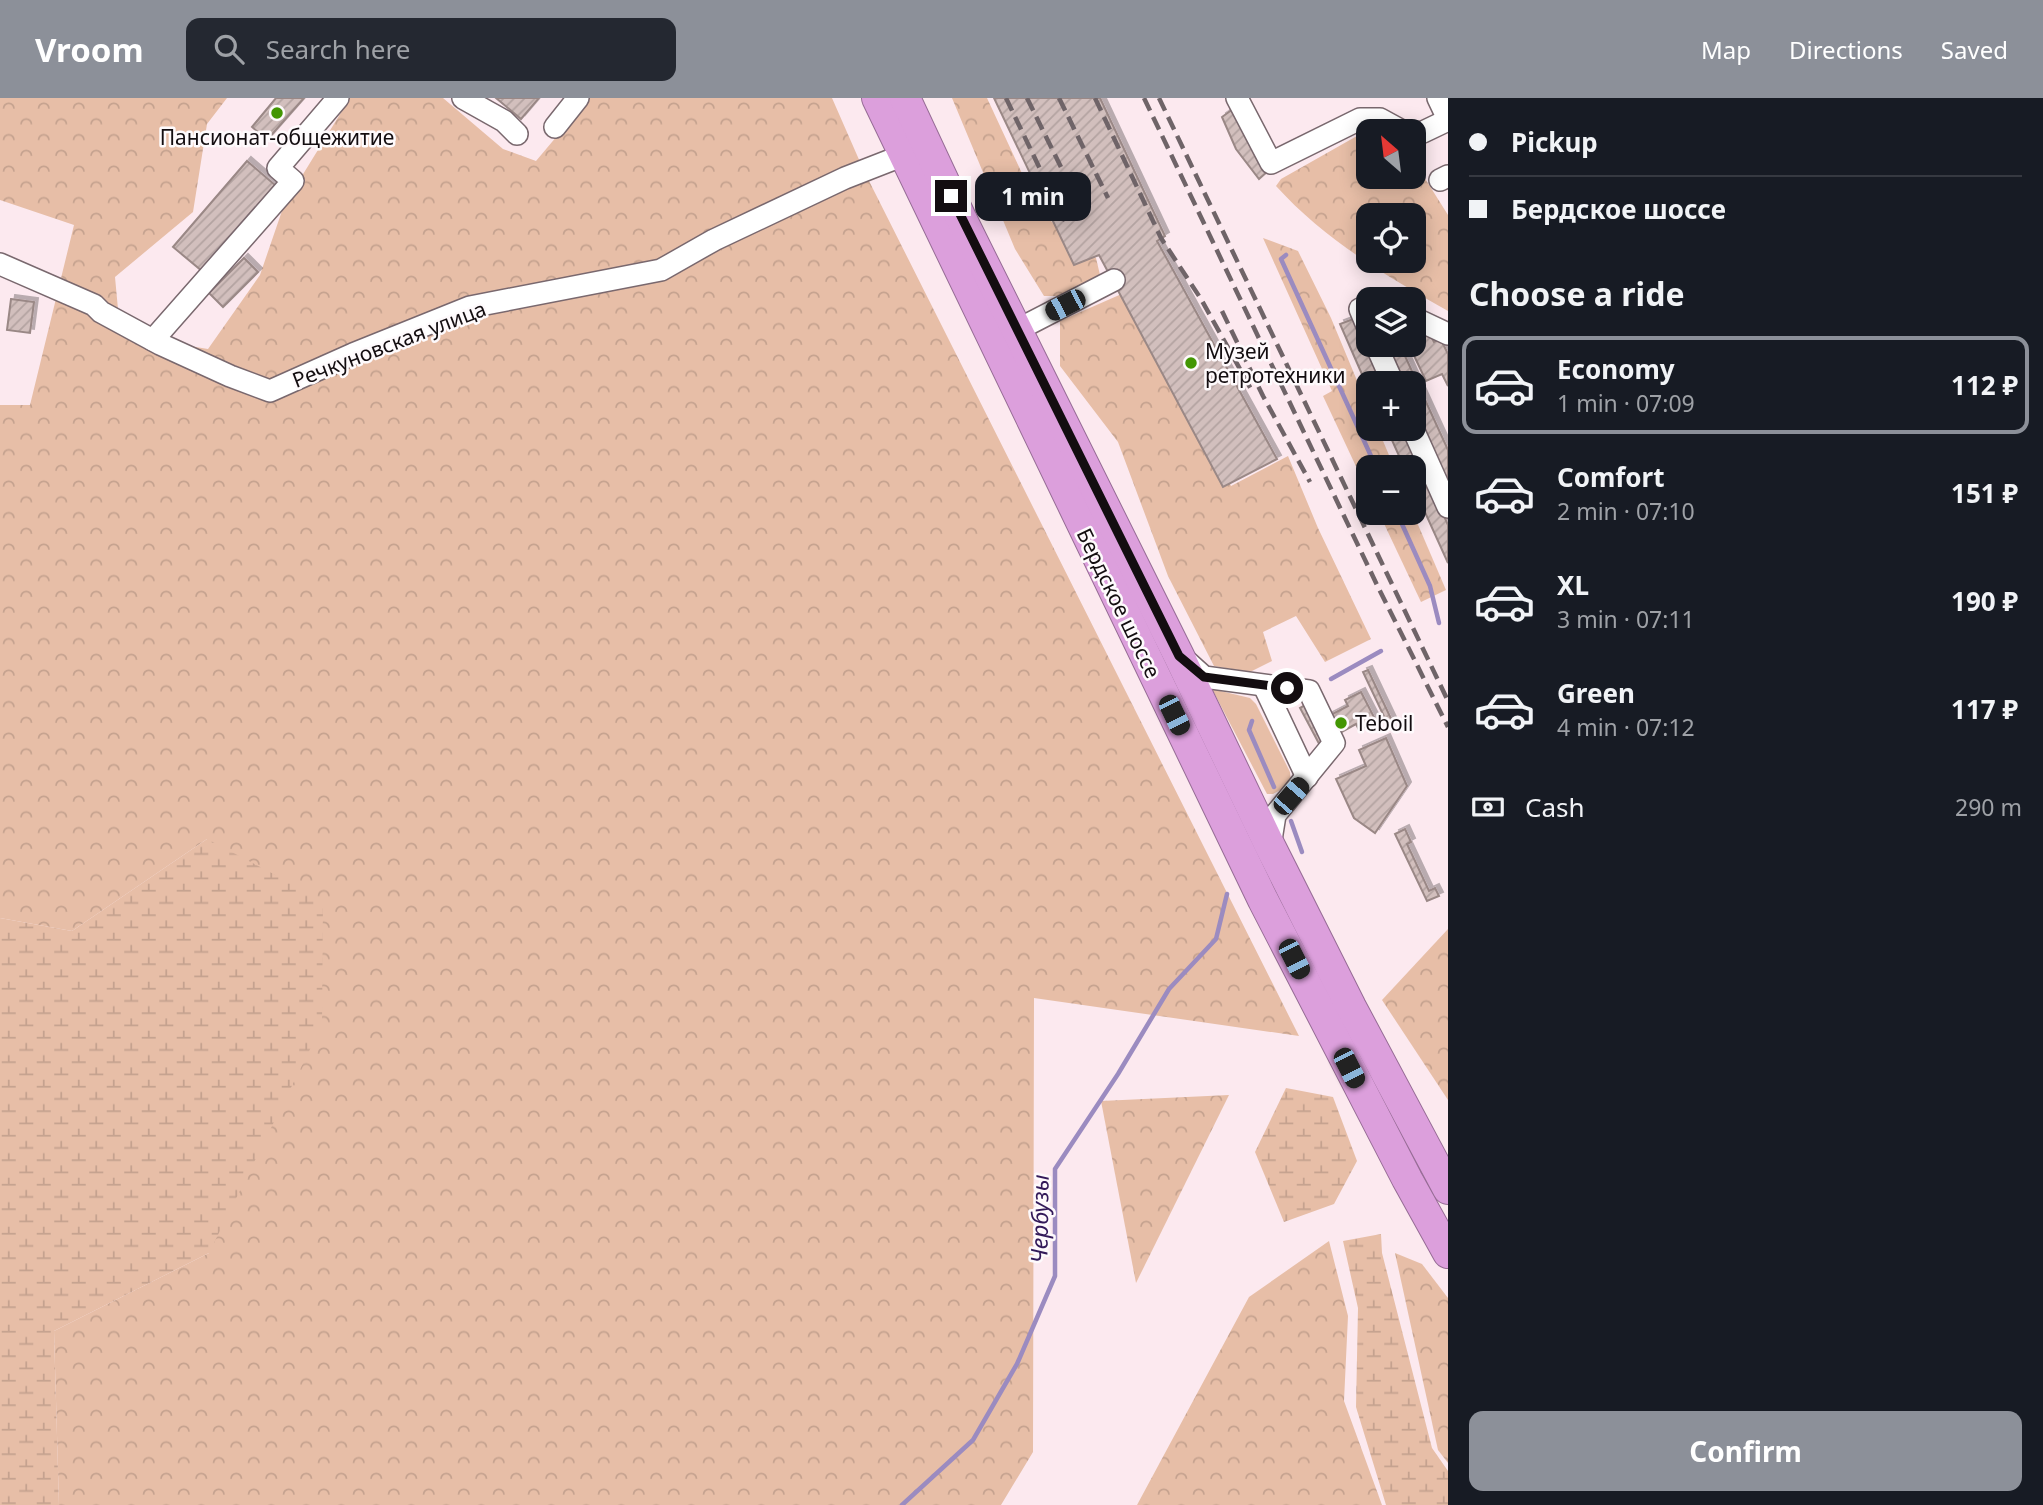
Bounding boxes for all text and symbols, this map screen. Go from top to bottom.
search box [186,18,676,81]
text: Vroom [35,27,144,72]
icon: search [210,30,248,68]
text: Search here [266,31,410,67]
text: Map [1701,33,1751,66]
text: Directions [1789,33,1903,66]
text: Saved [1941,33,2008,66]
marker: Пансионат-общежитие [269,105,285,121]
north arrow [1356,119,1426,189]
map controls [1356,119,1426,525]
place label: Пансионат-общежитие [160,123,394,151]
text: Pickup [1511,124,1598,160]
callout: 1 min [976,172,1091,220]
route end [935,180,967,212]
text: 1 min [1001,180,1065,212]
text: Бердское шоссе [1511,191,1726,227]
button: locate [1356,203,1426,273]
text: Choose a ride [1469,272,1685,315]
car [1042,286,1089,324]
button: layers [1356,287,1426,357]
street label: Речкуновская улица [288,294,490,394]
place label: Музей ретротехники [1205,337,1346,389]
text: Economy [1557,351,1675,387]
icon: car [1473,354,1536,417]
marker: Музей ретротехники [1183,355,1199,371]
text: 112 ₽ [1951,367,2018,403]
button: + [1356,371,1426,441]
text: 1 min · 07:09 [1557,387,1695,419]
button: − [1356,455,1426,525]
text: Comfort [1557,459,1665,495]
icon: car [1473,462,1536,525]
text: 151 ₽ [1951,475,2018,511]
text: 2 min · 07:10 [1557,495,1695,527]
street label: Бердское шоссе [1071,523,1167,683]
text: XL [1557,567,1589,603]
icon: car [1473,570,1536,633]
text: 190 ₽ [1951,583,2018,619]
text: 3 min · 07:11 [1557,603,1695,635]
route start [1271,672,1303,704]
text: Green [1557,675,1635,711]
icon: car [1473,678,1536,741]
text: 117 ₽ [1951,691,2018,727]
car [1156,692,1193,738]
place label: Teboil [1355,709,1414,737]
text: 4 min · 07:12 [1557,711,1695,743]
marker: Teboil [1333,715,1349,731]
car [1270,773,1313,819]
icon: cash [1469,788,1507,826]
text: Cash [1525,789,1585,825]
text: 290 m [1955,791,2022,823]
car [1276,936,1313,982]
car [1331,1045,1368,1091]
water label: Чербузы [1022,1174,1056,1264]
button: Confirm [1469,1411,2022,1491]

